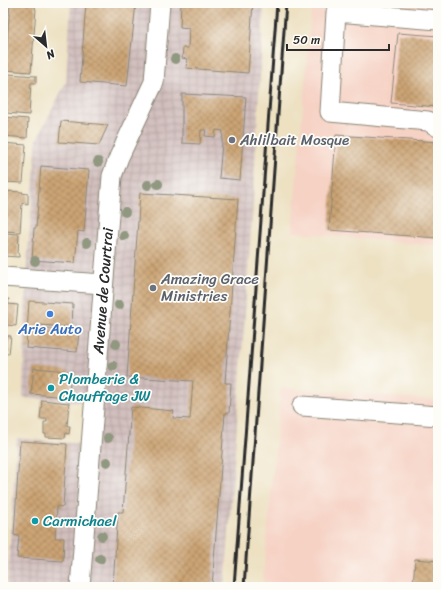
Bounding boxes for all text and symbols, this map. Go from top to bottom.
north arrow [26,26,66,66]
scale bar [287,26,389,52]
text: 50 m [293,29,320,51]
text: N [42,44,59,65]
place label: Ahlilbait Mosque [239,127,349,153]
marker: Ahlilbait Mosque [227,135,237,145]
street label: Avenue de Courtrai [85,226,121,356]
place label: Amazing Grace Ministries [160,266,259,309]
marker: Amazing Grace Ministries [148,283,158,293]
marker: Arie Auto [45,309,55,319]
place label: Arie Auto [17,316,82,342]
place label: Plomberie & Chauffage JW [59,366,151,409]
marker: Plomberie & Chauffage JW [46,383,56,393]
place label: Carmichael [43,508,117,534]
marker: Carmichael [30,516,40,526]

